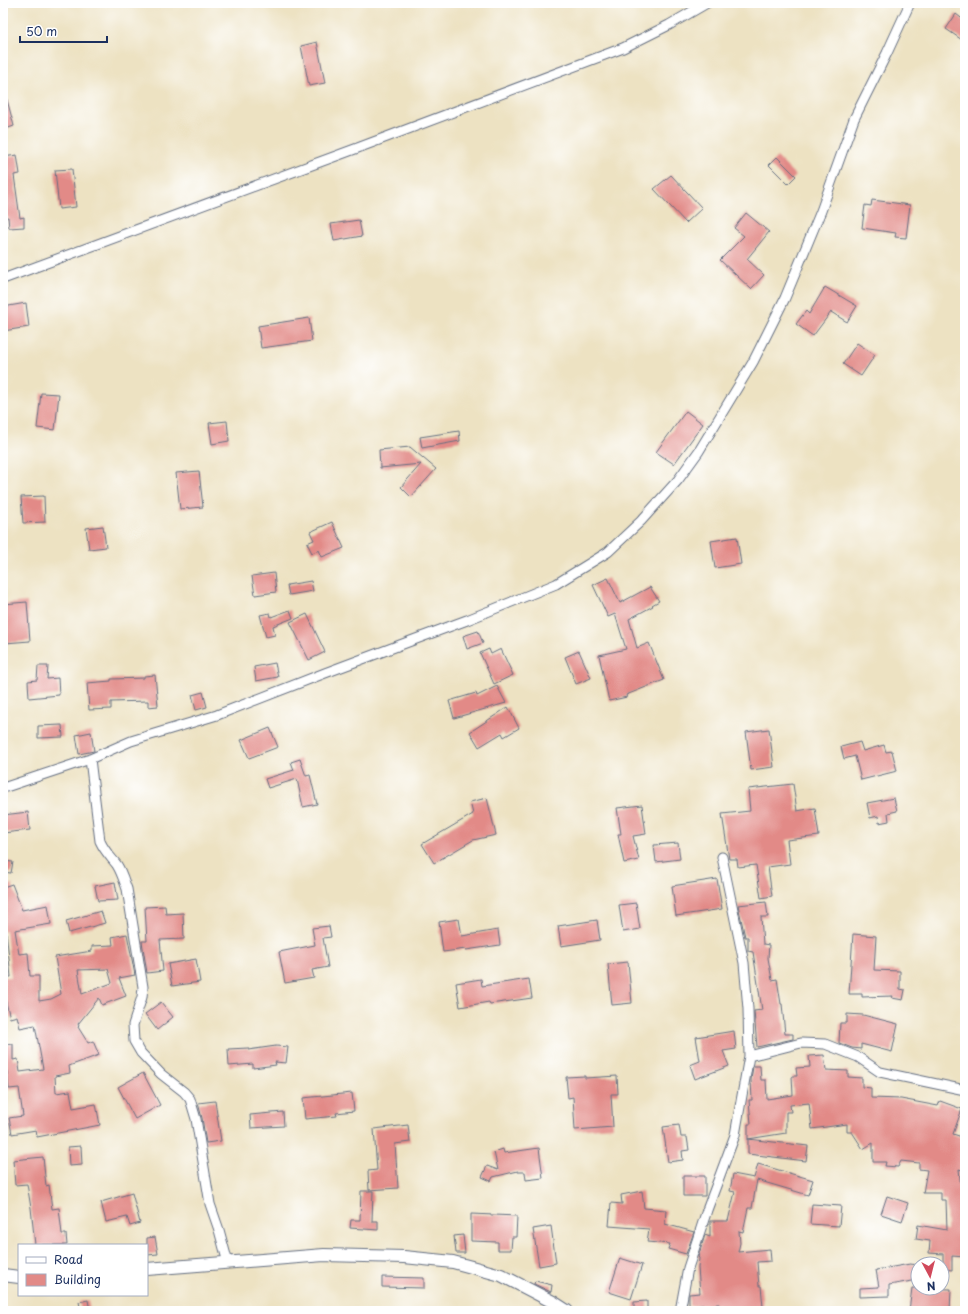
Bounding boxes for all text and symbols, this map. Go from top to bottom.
scale bar [20,18,107,44]
text: 50 m [26,22,57,40]
legend [18,1244,148,1296]
text: Road [54,1250,83,1268]
north arrow [910,1256,950,1296]
text: Building [54,1270,101,1288]
text: N [926,1277,937,1295]

